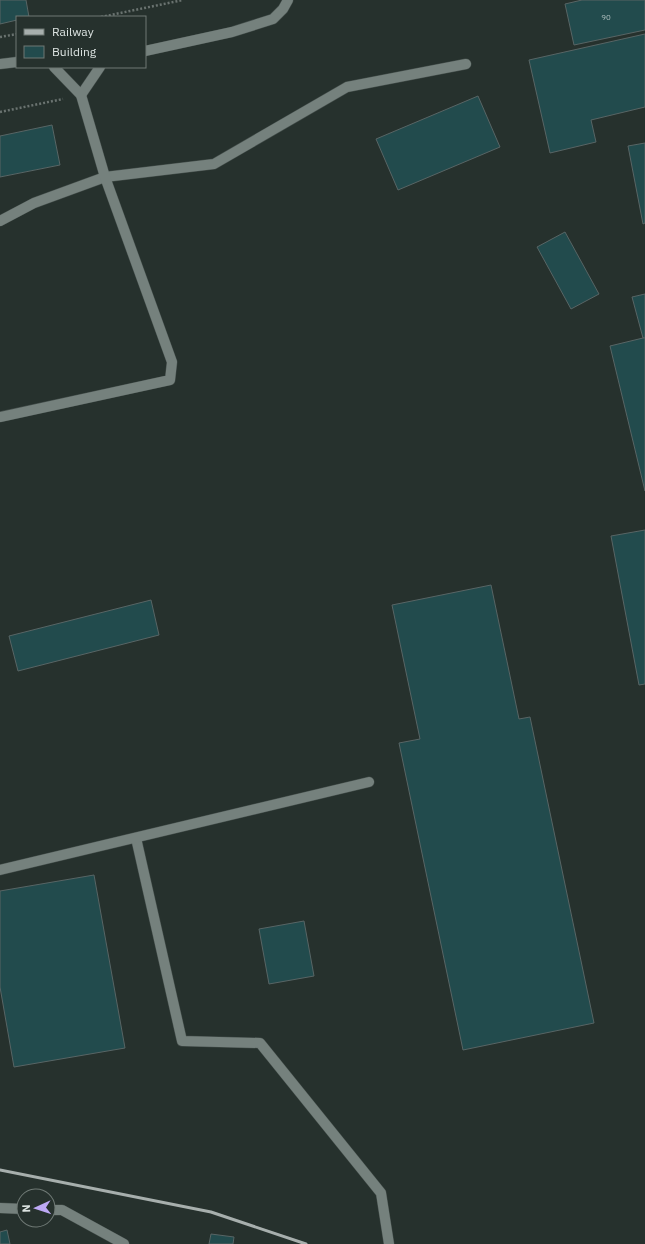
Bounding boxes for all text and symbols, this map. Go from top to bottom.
house number: 90 [601,12,611,22]
legend [16,16,146,68]
text: Railway [52,24,94,39]
text: Building [52,44,97,59]
north arrow [16,1188,56,1228]
text: N [19,1204,33,1213]

